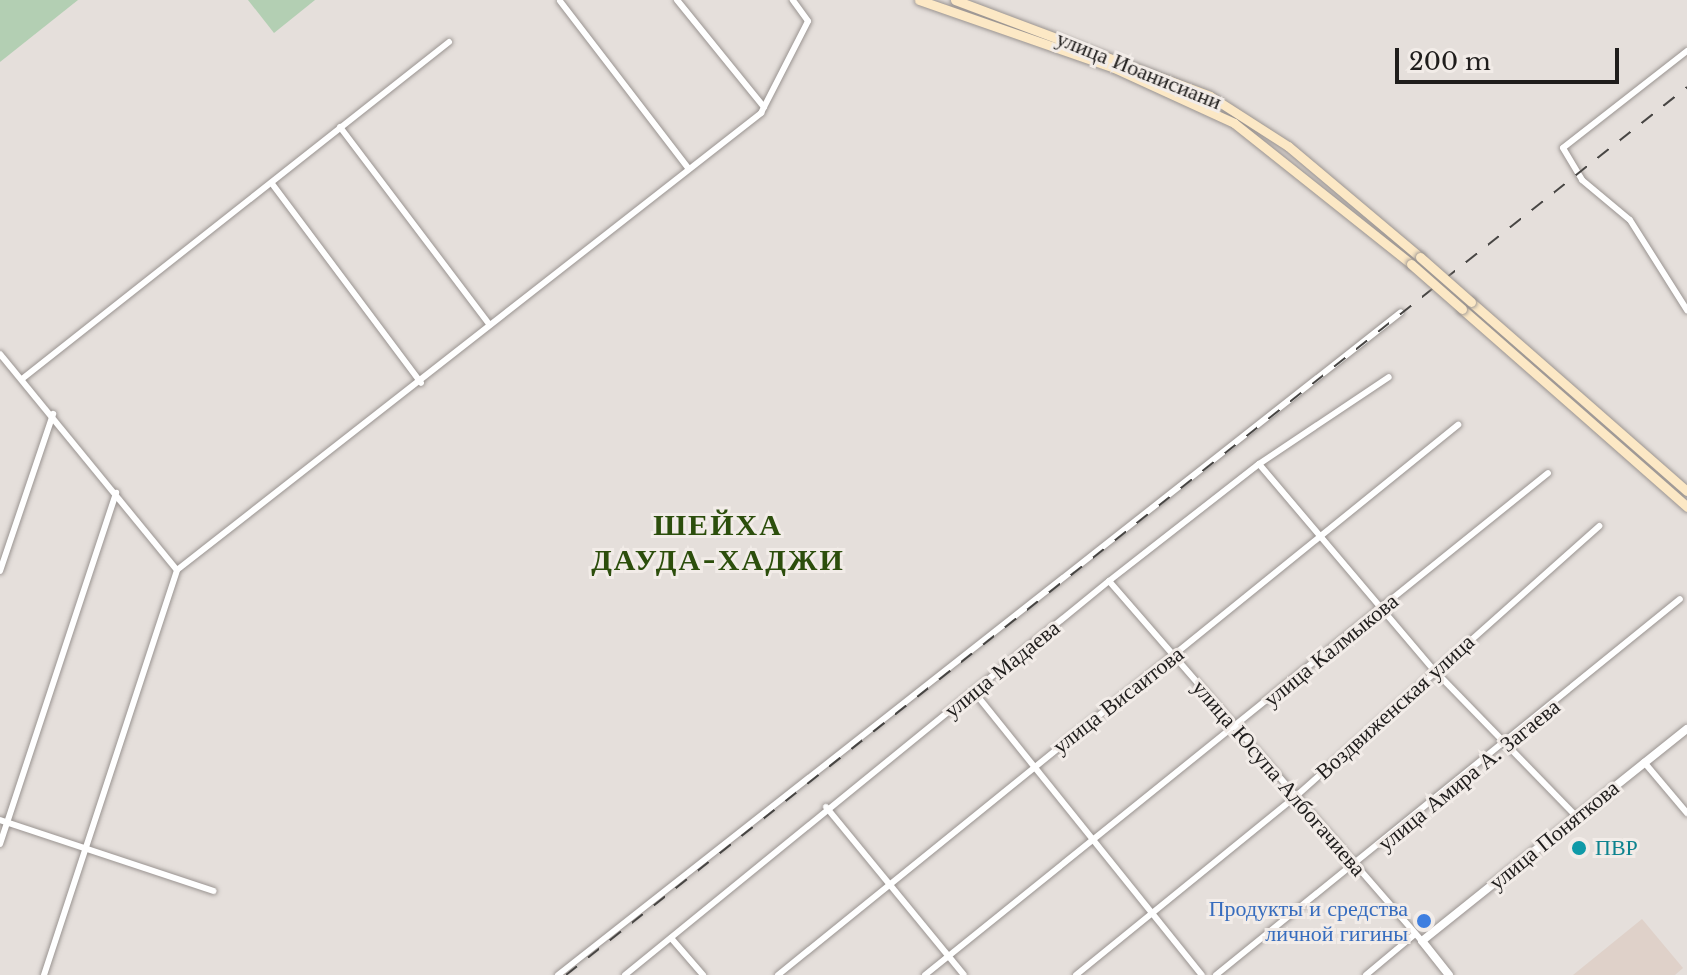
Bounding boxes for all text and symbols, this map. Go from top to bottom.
street label: улица Иоанисиани [1053,25,1225,115]
scale bar [1399,32,1623,82]
text: 200 m [1409,47,1491,76]
district label: ШЕЙХА ДАУДА-ХАДЖИ [591,507,845,578]
street label: улица Калмыкова [1259,588,1403,712]
street label: улица Мадаева [939,615,1065,723]
street label: Воздвиженская улица [1310,629,1480,785]
street label: улица Висаитова [1047,641,1189,759]
street label: улица Юсупа Албогачиева [1187,675,1371,881]
street label: улица Амира А. Загаева [1373,693,1565,857]
street label: улица Поняткова [1484,775,1624,895]
place label: ПВР [1595,835,1638,861]
marker: ПВР [1570,839,1588,857]
place label: Продукты и средства личной гигины [1209,895,1408,946]
marker: Продукты и средства личной гигины [1415,912,1433,930]

